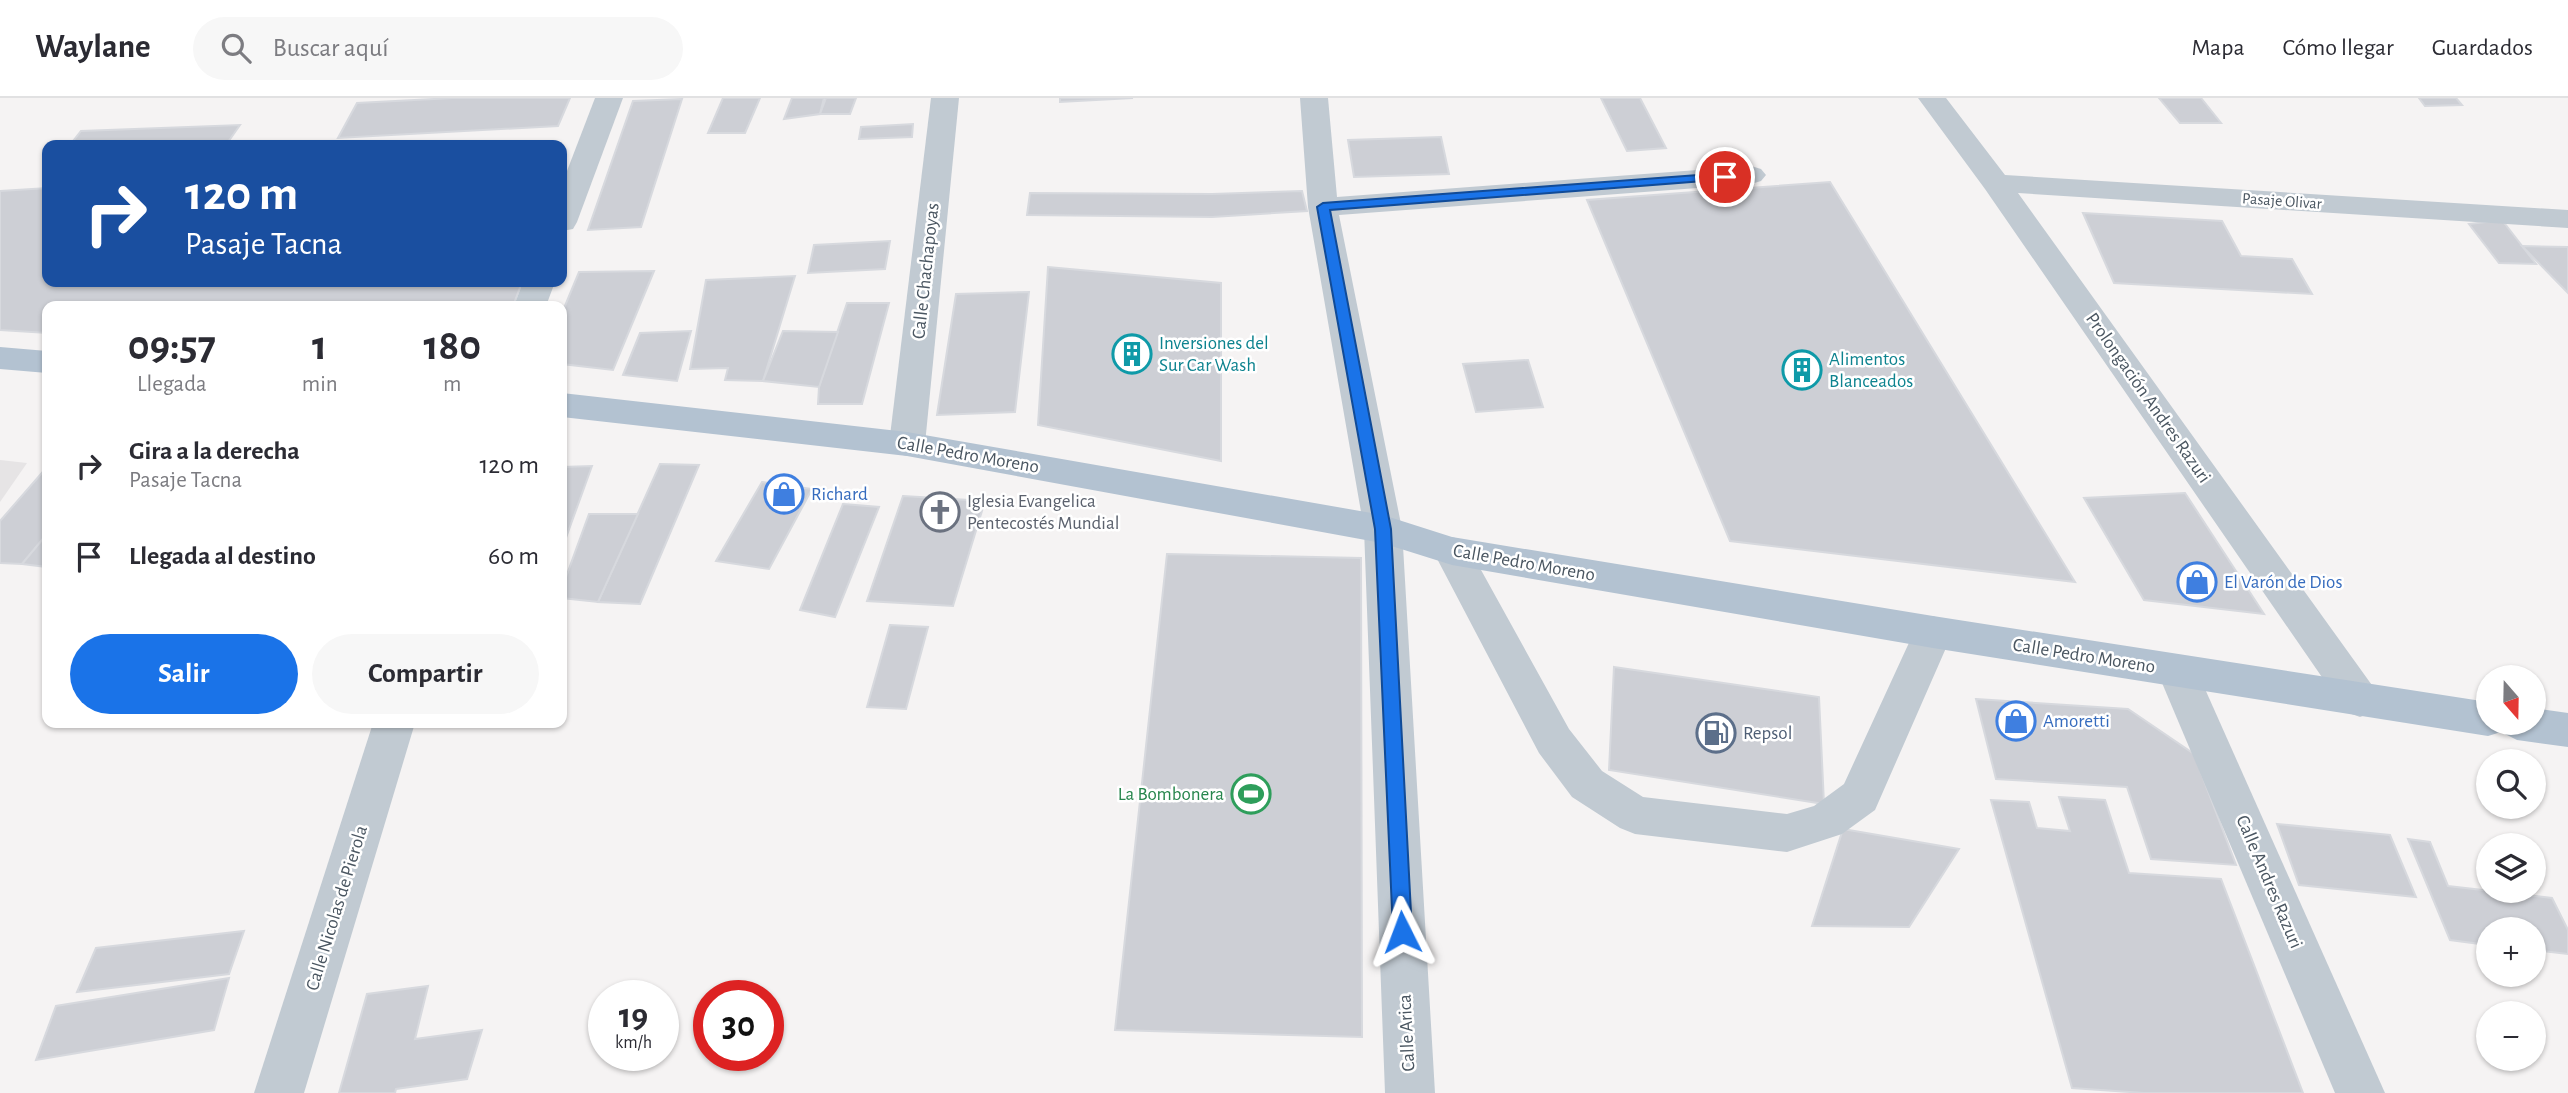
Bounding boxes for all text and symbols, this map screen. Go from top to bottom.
search box [193,17,683,80]
icon: search [217,29,255,67]
text: Waylane [35,31,151,64]
text: Buscar aquí [273,35,389,61]
text: Mapa [2191,36,2245,60]
text: Cómo llegar [2283,36,2394,60]
text: Guardados [2432,36,2533,60]
pin [1695,147,1755,207]
icon: arrive [1706,158,1744,196]
icon: right [70,168,161,259]
text: 120 m [185,170,298,219]
street label: Pasaje Olivar [2242,190,2323,213]
street label: Calle Chachapoyas [909,202,943,340]
text: Pasaje Tacna [185,228,342,260]
street label: Prolongación Andres Razuri [2082,309,2214,487]
text: 09:57 [128,325,216,367]
text: 1 [312,325,327,367]
text: 180 [423,325,481,367]
building icon: Inversiones del Sur Car Wash [1111,333,1153,375]
place label: Inversiones del Sur Car Wash [1159,334,1269,375]
building icon: Alimentos Blanceados [1781,349,1823,391]
place label: Alimentos Blanceados [1829,350,1913,391]
text: Llegada [137,373,207,396]
text: min [302,373,338,396]
text: m [443,373,461,396]
street label: Calle Pedro Moreno [895,433,1041,477]
text: Gira a la derecha [129,438,300,464]
icon: right [70,447,108,485]
text: 120 m [479,452,539,478]
text: Pasaje Tacna [129,469,242,492]
shop icon: Richard [763,473,805,515]
place label: Richard [811,485,868,504]
church icon: Iglesia Evangelica Pentecostés Mundial [919,491,961,533]
place label: Iglesia Evangelica Pentecostés Mundial [967,492,1119,533]
icon: arrive [70,538,108,576]
street label: Calle Pedro Moreno [1451,541,1597,585]
text: Llegada al destino [129,543,316,569]
text: 60 m [488,543,539,569]
shop icon: El Varón de Dios [2176,561,2218,603]
place label: El Varón de Dios [2224,573,2342,592]
button: Salir [70,634,298,714]
button: Compartir [312,634,539,714]
street label: Calle Pedro Moreno [2011,635,2157,677]
north arrow [2476,665,2546,735]
map controls [2476,665,2546,1071]
shop icon: Amoretti [1995,700,2037,742]
fuel station icon: Repsol [1695,712,1737,754]
place label: Amoretti [2043,712,2110,731]
place label: Repsol [1743,724,1792,743]
button: search [2476,749,2546,819]
sports icon: La Bombonera [1230,773,1272,815]
place label: La Bombonera [1118,785,1224,804]
street label: Calle Andres Razuri [2232,813,2306,951]
street label: Calle Nicolas de Pierola [303,823,371,993]
button: layers [2476,833,2546,903]
position arrow [1365,895,1439,969]
button: + [2476,917,2546,987]
speed limit sign: 30 [693,980,784,1071]
street label: Calle Arica [1395,994,1419,1072]
text: 19 [619,999,648,1034]
button: − [2476,1001,2546,1071]
text: km/h [615,1034,652,1052]

